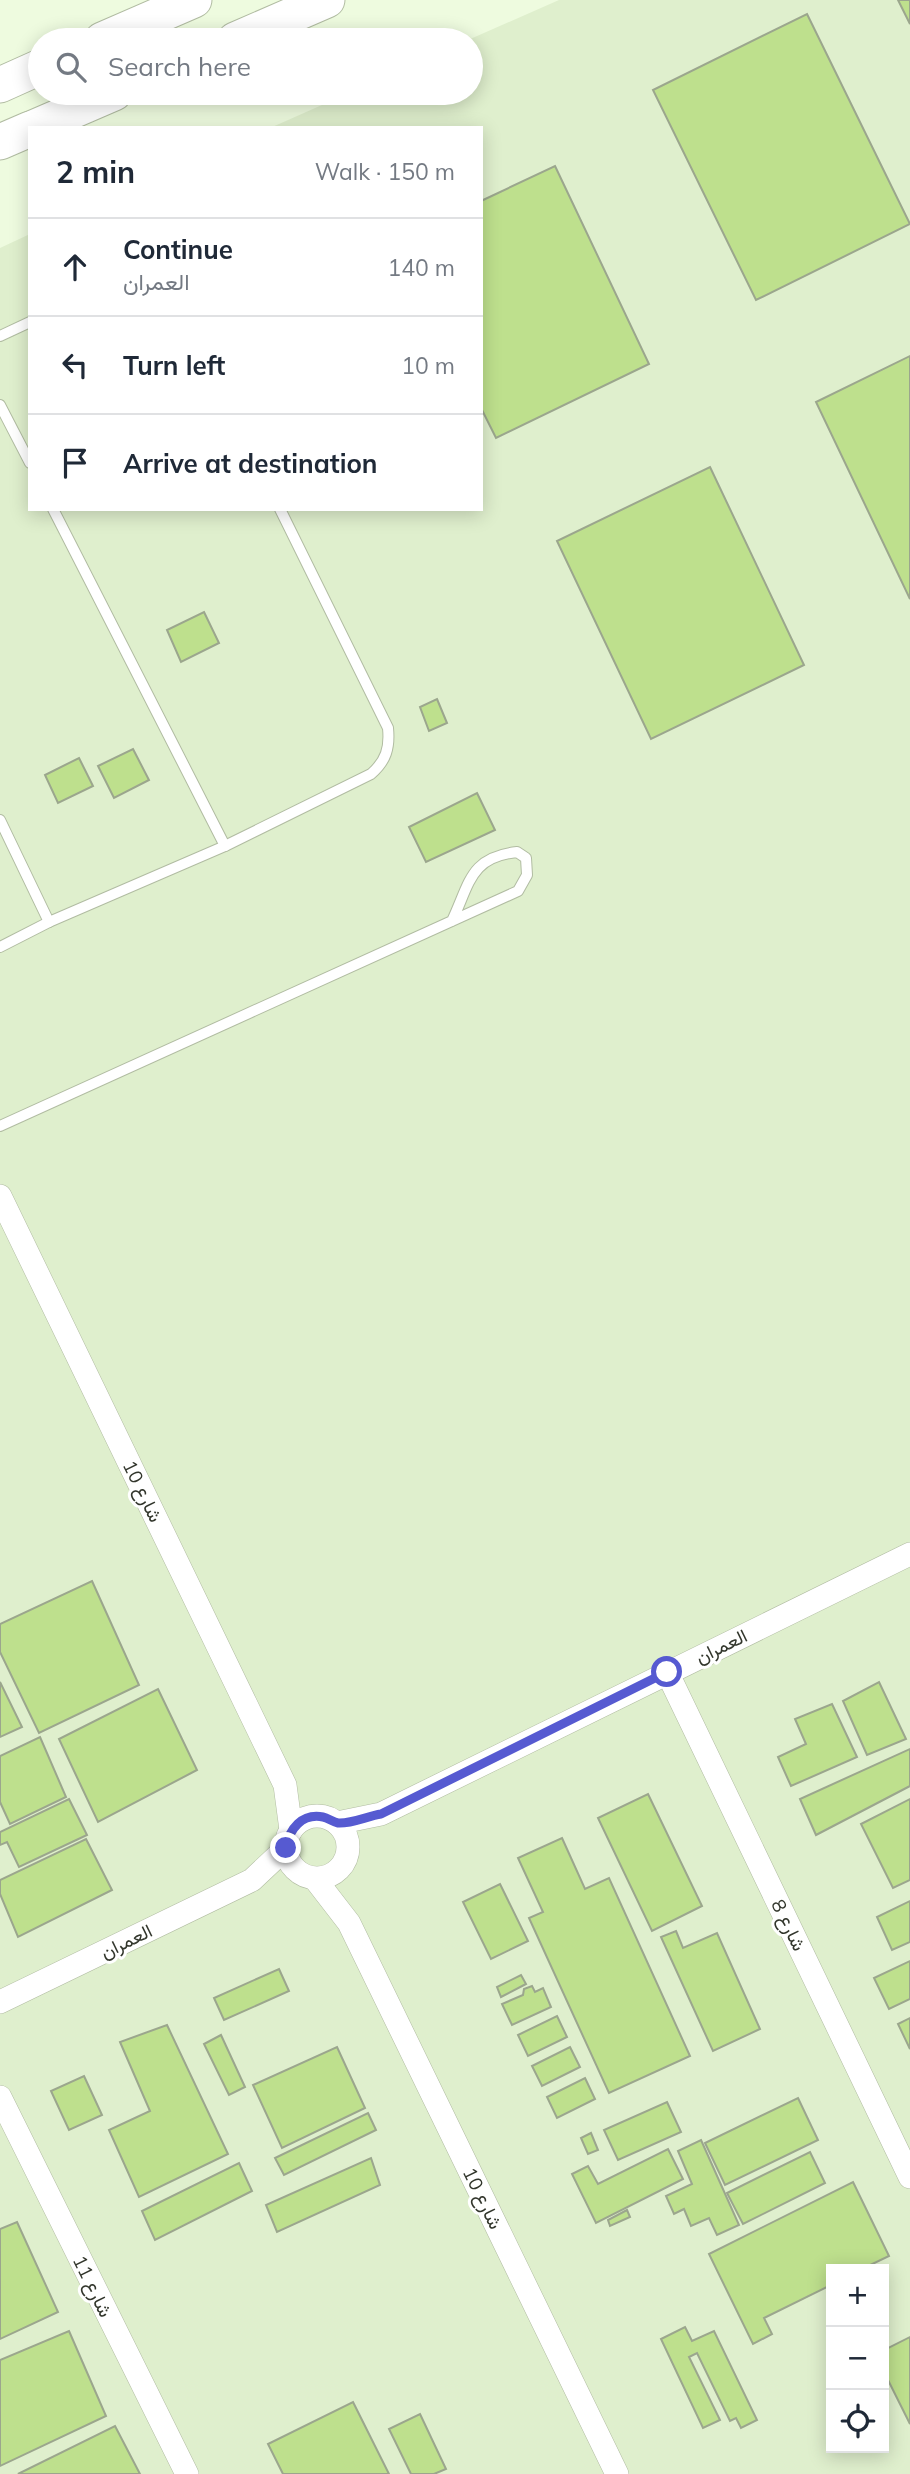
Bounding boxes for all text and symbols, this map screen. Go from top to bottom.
search box [28,28,483,105]
icon: search [52,48,90,86]
text: Search here [108,50,251,83]
text: 2 min [56,153,135,191]
text: Walk · 150 m [315,157,455,186]
text: Continue [123,233,233,266]
icon: ahead [56,248,94,286]
text: 140 m [387,253,455,282]
text: العمران [123,267,190,296]
icon: left [56,346,94,384]
text: Turn left [123,349,225,382]
text: 10 m [401,351,455,380]
icon: arrive [56,444,94,482]
text: Arrive at destination [123,447,378,480]
street label: شارع 10 [117,1456,168,1526]
street label: العمران [691,1623,751,1669]
route start [651,1656,682,1687]
route end [270,1832,301,1863]
street label: شارع 8 [765,1895,812,1955]
street label: العمران [96,1918,156,1964]
street label: شارع 10 [457,2163,508,2233]
street label: شارع 11 [67,2251,118,2321]
map controls [826,2264,889,2453]
button: + [826,2264,889,2327]
button: − [826,2327,889,2390]
button: locate [826,2390,889,2453]

